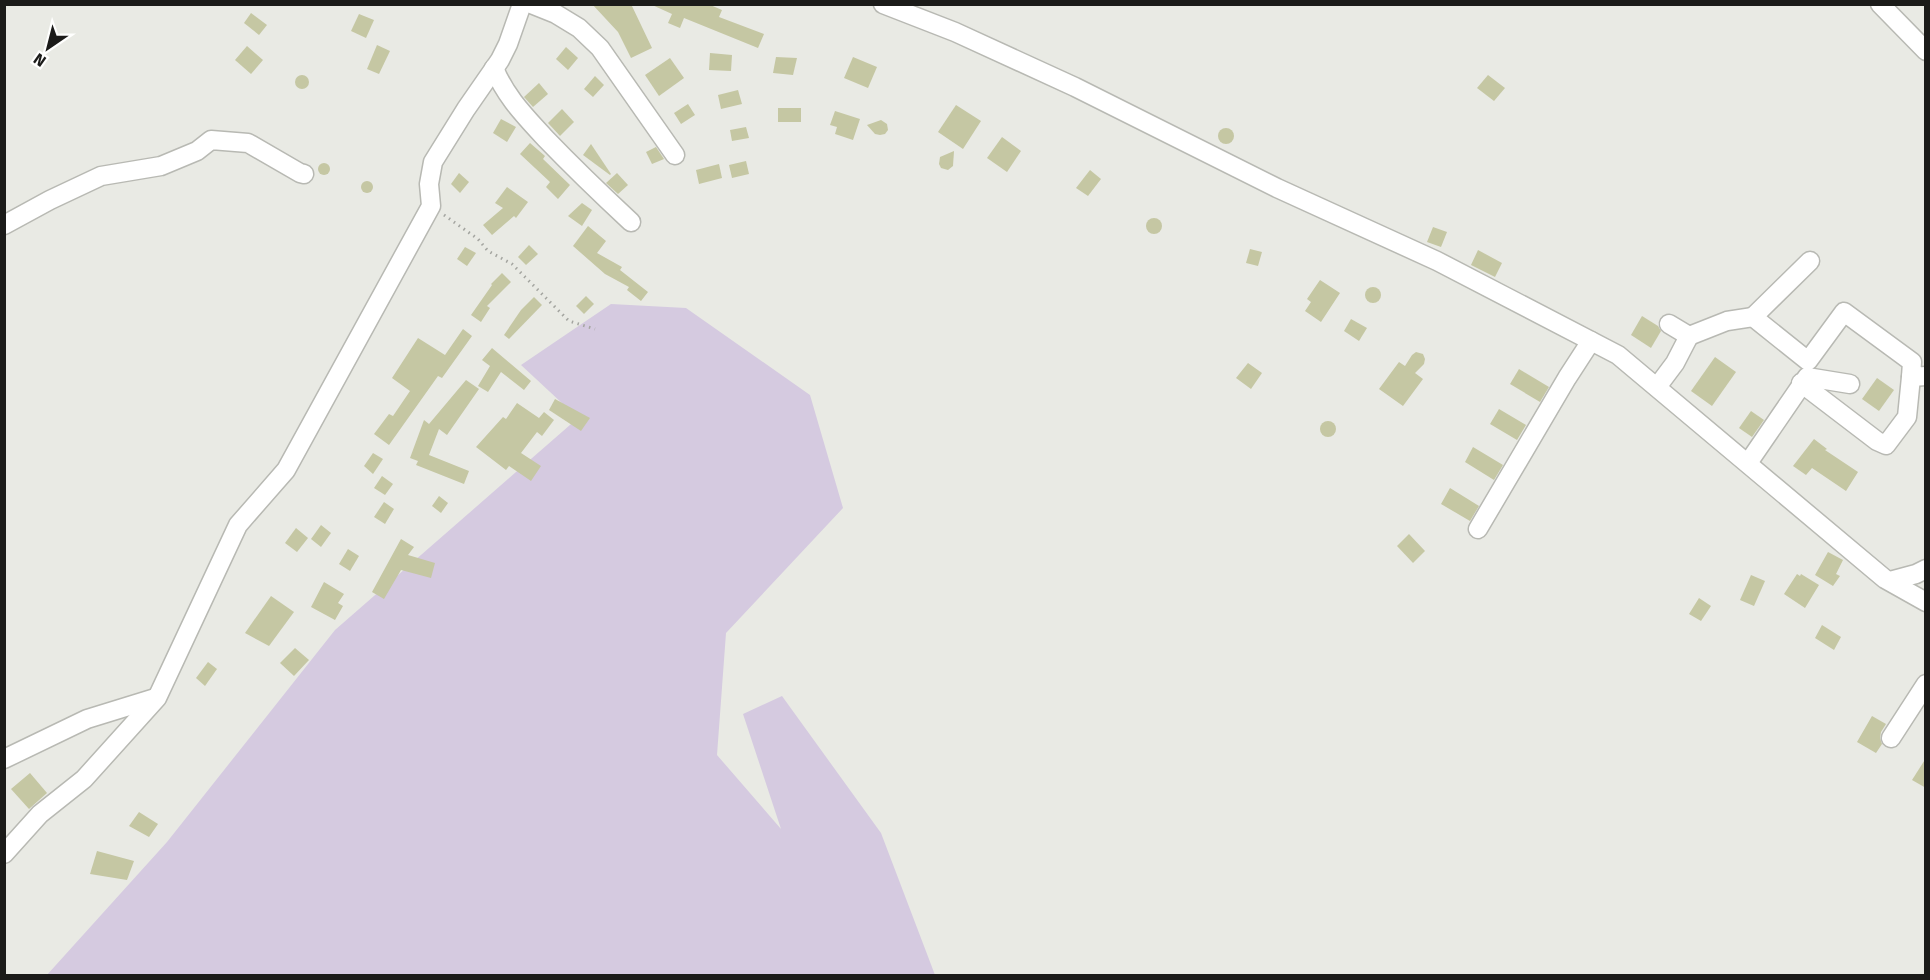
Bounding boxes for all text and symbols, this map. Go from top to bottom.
north arrow [18,18,78,78]
text: N [30,49,49,71]

